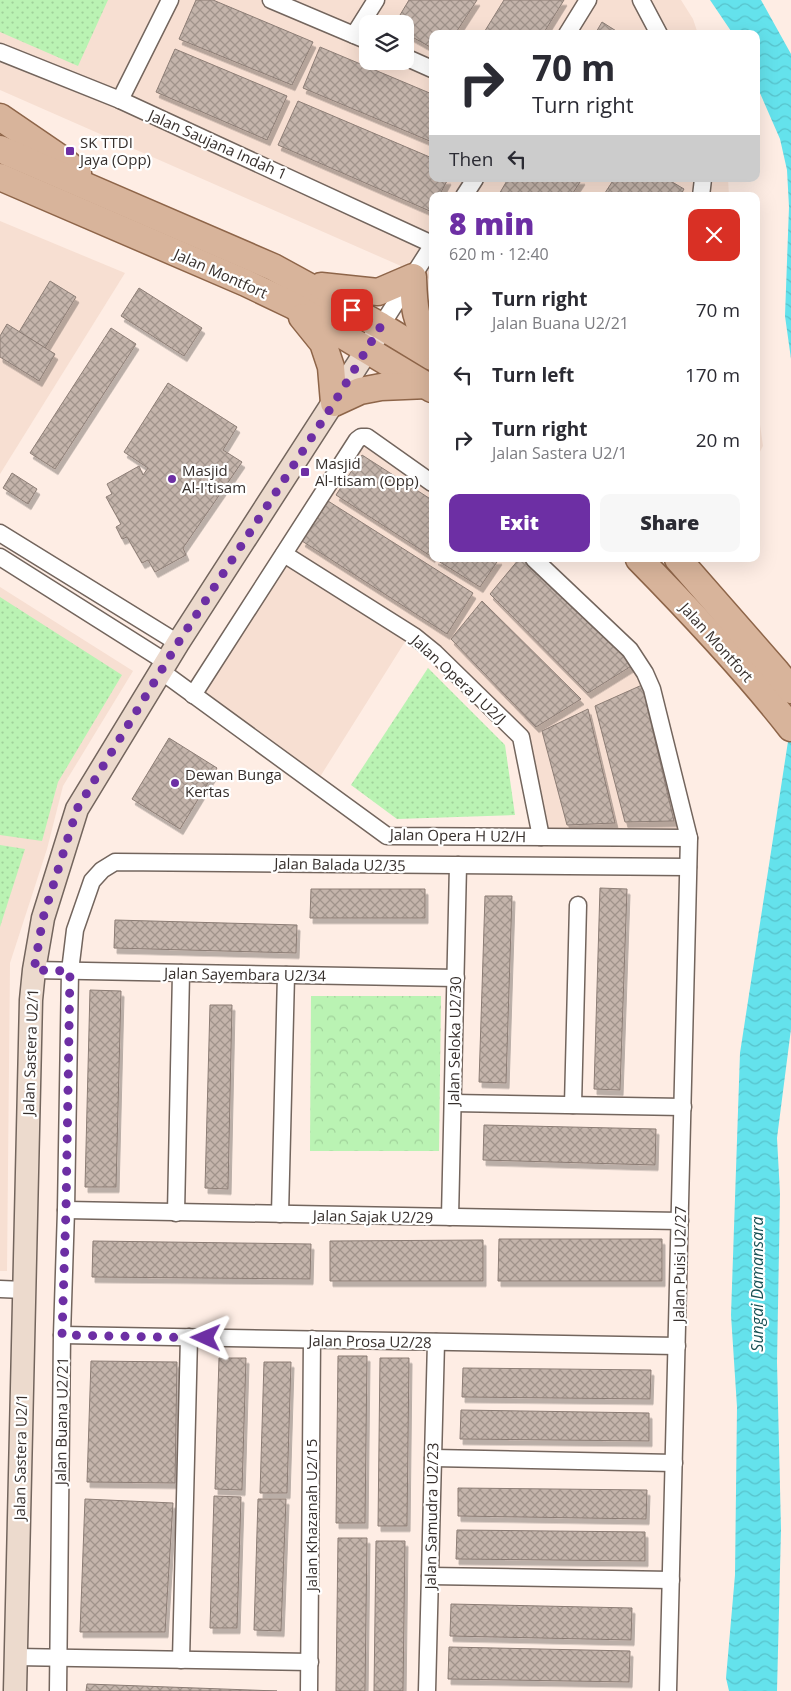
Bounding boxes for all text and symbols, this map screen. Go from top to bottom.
map controls [359,15,414,70]
button: layers [359,15,414,70]
text: 70 m [532,44,615,91]
icon: right [449,50,514,115]
text: Turn right [532,89,634,119]
street label: Jalan Saujana Indah 1 [144,104,290,184]
place label: SK TTDI Jaya (Opp) [78,132,151,169]
marker: SK TTDI Jaya (Opp) [64,145,76,157]
icon: left [503,145,531,173]
text: Then [449,146,493,172]
text: 8 min [449,203,534,244]
button: close [688,209,740,261]
street label: Jalan Montfort [169,243,271,303]
text: 620 m · 12:40 [449,243,549,265]
text: Turn right [492,286,587,312]
pin [331,289,373,331]
icon: arrive [338,296,366,324]
icon: right [449,296,477,324]
text: 70 m [696,297,740,323]
text: Jalan Buana U2/21 [492,312,629,334]
icon: left [449,361,477,389]
text: Turn left [492,362,574,388]
text: 170 m [685,362,740,388]
text: Turn right [492,416,587,442]
icon: right [449,426,477,454]
text: 20 m [696,427,740,453]
text: Jalan Sastera U2/1 [492,442,627,464]
place label: Masjid Al-Itisam (Opp) [315,453,419,490]
place label: Masjid Al-I'tisam [182,460,246,497]
marker: Masjid Al-Itisam (Opp) [299,466,311,478]
marker: Masjid Al-I'tisam [166,473,178,485]
button: Exit [449,494,590,552]
button: Share [600,494,740,552]
street label: Jalan Montfort [675,597,758,686]
street label: Jalan Opera J U2/J [406,629,511,728]
place label: Dewan Bunga Kertas [185,764,282,801]
marker: Dewan Bunga Kertas [169,777,181,789]
street label: Jalan Opera H U2/H [388,824,526,846]
street label: Jalan Balada U2/35 [272,853,406,875]
street label: Jalan Sayembara U2/34 [162,963,327,985]
street label: Jalan Seloka U2/30 [443,976,465,1108]
street label: Jalan Sastera U2/1 [18,988,42,1118]
street label: Jalan Sajak U2/29 [311,1205,433,1227]
street label: Jalan Puisi U2/27 [668,1206,690,1324]
water label: Sungai Damansara [746,1216,768,1352]
position arrow [179,1311,231,1363]
street label: Jalan Prosa U2/28 [306,1330,432,1352]
street label: Jalan Buana U2/21 [50,1357,72,1487]
street label: Jalan Sastera U2/1 [9,1393,31,1523]
street label: Jalan Khazanah U2/15 [301,1439,321,1593]
street label: Jalan Samudra U2/23 [420,1442,442,1592]

